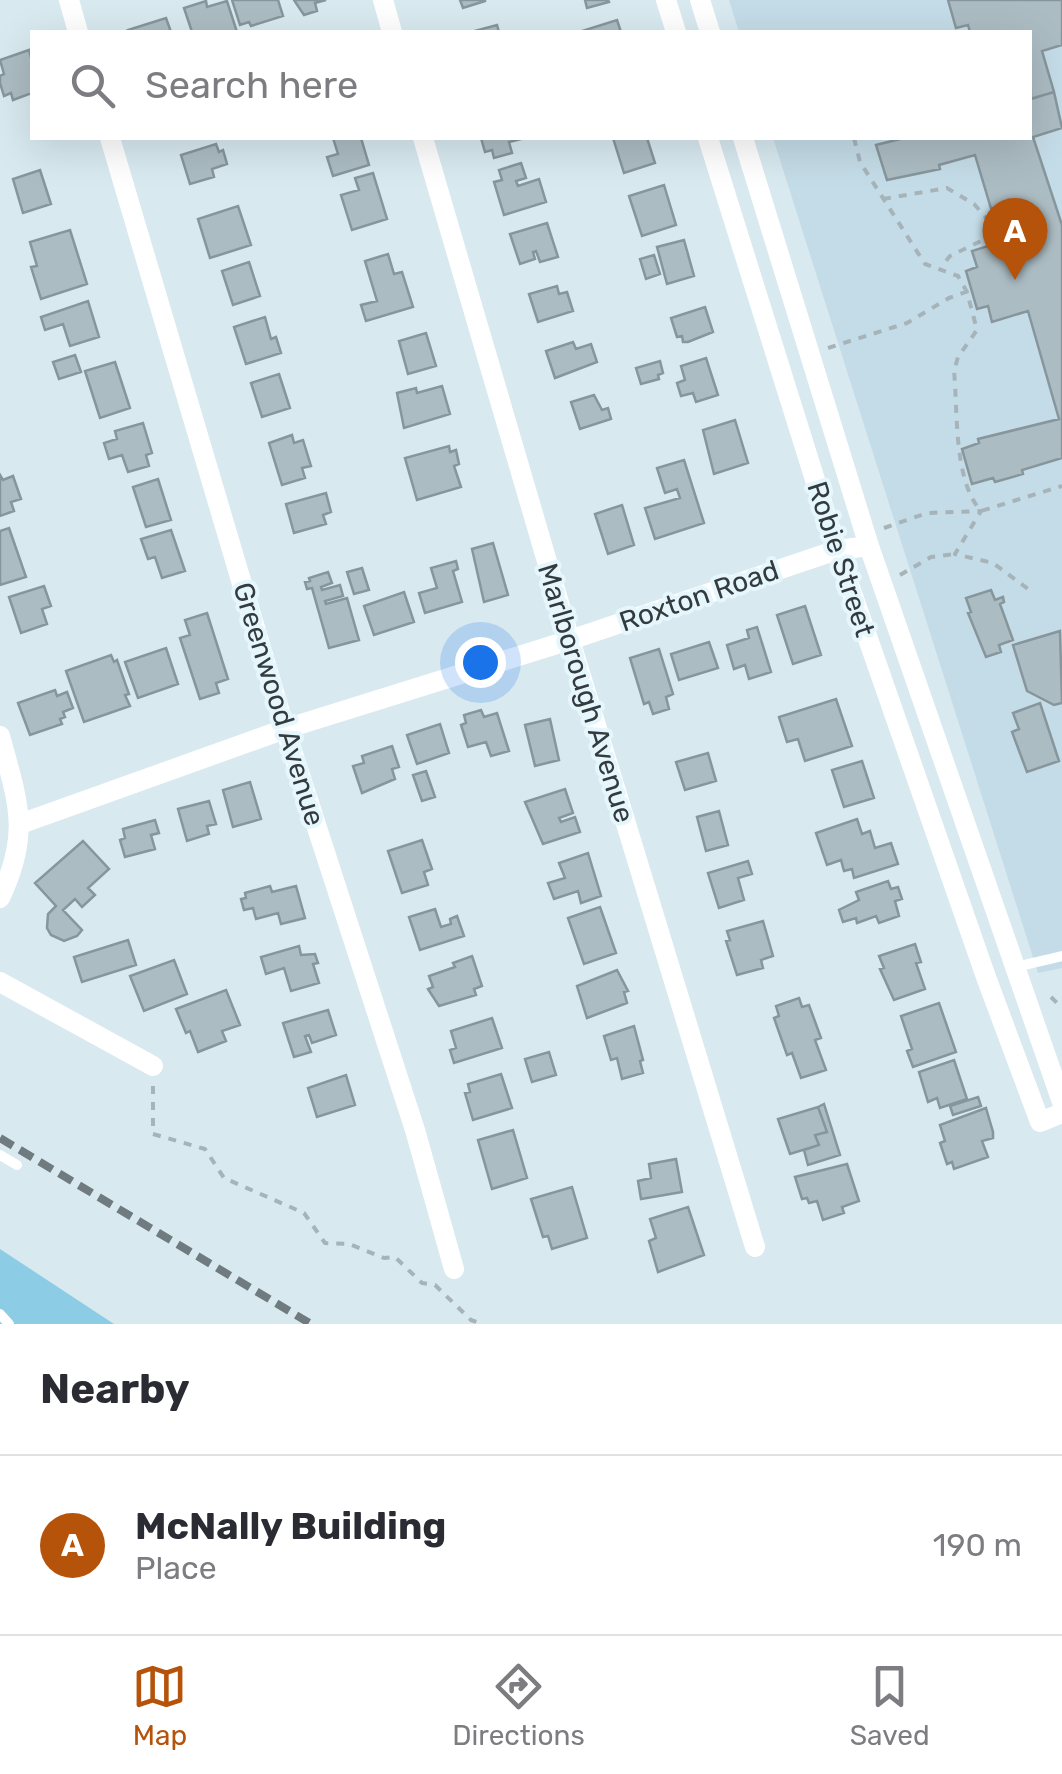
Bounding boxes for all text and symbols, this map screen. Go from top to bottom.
search box [30,30,1032,140]
icon: search [65,58,120,113]
text: Search here [145,62,358,108]
pin: A [982,198,1048,280]
street label: Robie Street [800,477,882,641]
street label: Roxton Road [615,553,783,639]
street label: Marlborough Avenue [531,559,641,827]
street label: Greenwood Avenue [226,578,332,830]
your location [455,637,506,688]
text: Nearby [40,1364,190,1414]
text: McNally Building [135,1503,446,1549]
text: A [61,1526,84,1564]
text: 190 m [933,1526,1022,1564]
text: Place [135,1549,217,1587]
tab: Map [132,1659,187,1752]
tab: Directions [452,1659,585,1752]
tab: Saved [850,1659,930,1752]

